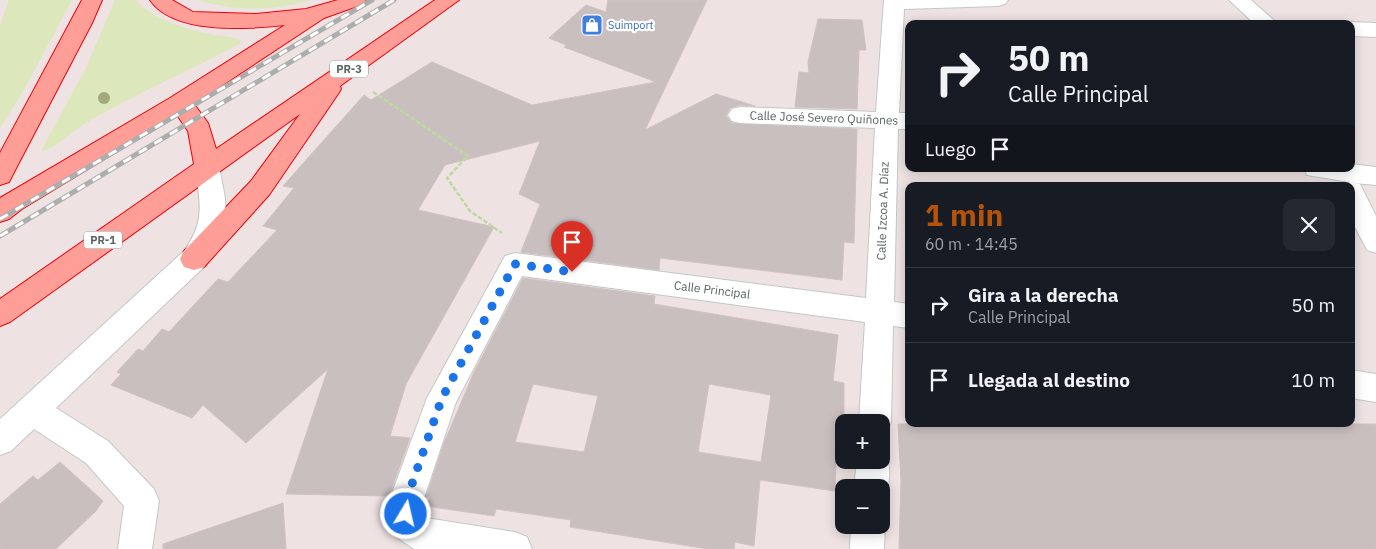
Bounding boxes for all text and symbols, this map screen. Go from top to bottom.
shop icon: Suimport [580,13,604,37]
place label: Suimport [608,18,654,32]
text: 50 m [1008,35,1090,81]
icon: right [925,40,990,105]
road number: PR-3 [330,61,368,78]
text: Calle Principal [1008,79,1149,108]
street label: Calle José Severo Quiñones [749,107,899,128]
icon: arrive [986,135,1014,163]
text: Luego [925,137,976,161]
street label: Calle Izcoa A. Díaz [873,161,892,261]
text: 1 min [925,195,1003,234]
button: close [1283,199,1335,251]
pin [551,221,593,272]
icon: arrive [558,228,586,256]
road number: PR-1 [84,232,122,248]
text: 60 m · 14:45 [925,234,1018,254]
street label: Calle Principal [673,277,751,302]
text: Gira a la derecha [968,283,1119,307]
icon: right [925,291,953,319]
text: 50 m [1291,293,1335,317]
text: Calle Principal [968,307,1070,327]
icon: arrive [925,366,953,394]
text: Llegada al destino [968,368,1130,392]
text: 10 m [1291,368,1335,392]
map controls [835,414,890,534]
button: + [835,414,890,469]
button: − [835,479,890,534]
position arrow [379,487,431,539]

